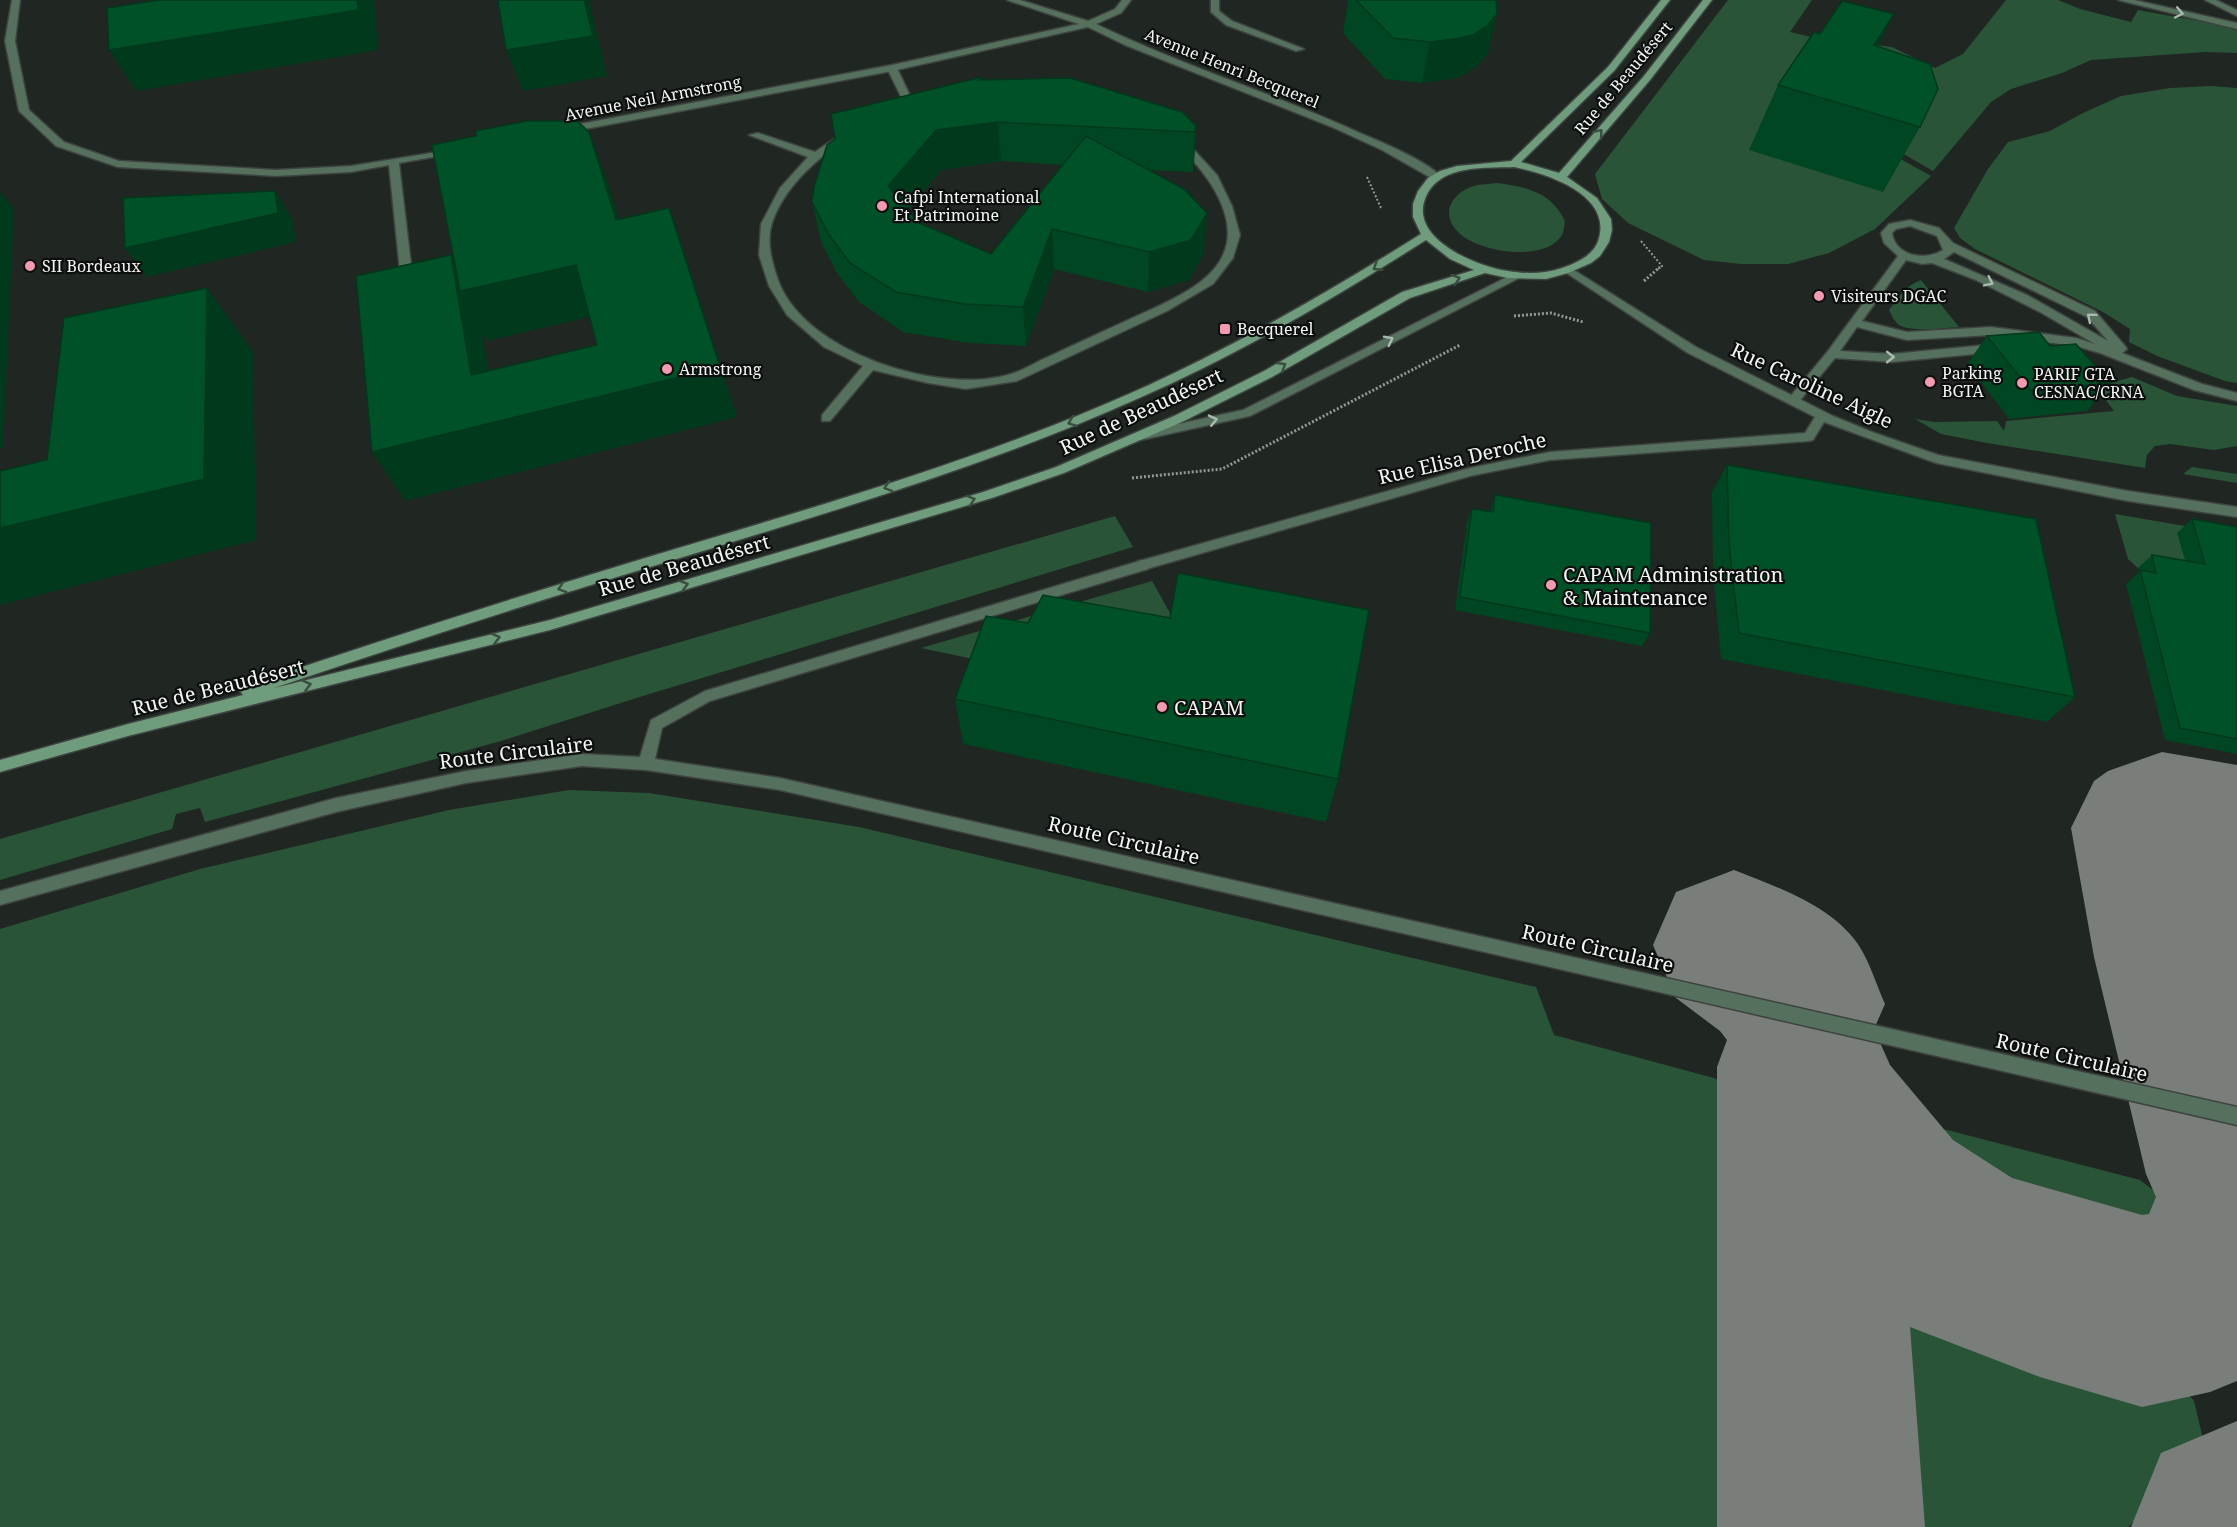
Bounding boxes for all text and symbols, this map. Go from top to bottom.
one-way arrow [2174,6,2184,19]
street label: Rue de Beaudésert [1569,16,1677,139]
street label: Avenue Henri Becquerel [1142,23,1322,113]
street label: Avenue Neil Armstrong [563,70,743,126]
one-way arrow [1592,129,1603,140]
place label: Cafpi International Et Patrimoine [894,186,1039,226]
marker: Cafpi International Et Patrimoine [875,199,889,213]
place label: SII Bordeaux [42,255,141,277]
marker: SII Bordeaux [23,259,37,273]
one-way arrow [1373,260,1383,272]
one-way arrow [1450,274,1461,286]
one-way arrow [1982,275,1993,286]
place label: Visiteurs DGAC [1831,285,1947,307]
marker: Visiteurs DGAC [1812,289,1826,303]
one-way arrow [2087,313,2098,324]
place label: Becquerel [1237,318,1314,340]
marker: Becquerel [1218,322,1232,336]
one-way arrow [1383,335,1394,347]
street label: Rue Caroline Aigle [1727,336,1897,434]
one-way arrow [1885,351,1894,363]
place label: Armstrong [679,358,762,380]
street label: Rue de Beaudésert [1055,361,1227,461]
one-way arrow [1276,361,1286,373]
marker: Armstrong [660,362,674,376]
place label: Parking BGTA [1942,362,2002,402]
place label: PARIF GTA CESNAC/CRNA [2034,363,2145,403]
marker: Parking BGTA [1923,375,1937,389]
marker: PARIF GTA CESNAC/CRNA [2015,376,2029,390]
one-way arrow [1207,414,1217,427]
one-way arrow [1067,415,1078,427]
street label: Rue Elisa Deroche [1375,426,1549,490]
one-way arrow [883,479,894,492]
one-way arrow [965,495,976,507]
street label: Rue de Beaudésert [595,528,773,602]
place label: CAPAM Administration & Maintenance [1563,561,1783,611]
marker: CAPAM Administration & Maintenance [1544,578,1558,592]
one-way arrow [678,580,689,592]
one-way arrow [557,581,568,593]
one-way arrow [491,633,501,646]
street label: Rue de Beaudésert [129,653,307,721]
one-way arrow [301,680,311,693]
place label: CAPAM [1174,694,1244,721]
marker: CAPAM [1155,700,1169,714]
street label: Route Circulaire [437,729,595,775]
street label: Route Circulaire [1045,809,1203,871]
street label: Route Circulaire [1519,917,1677,979]
street label: Route Circulaire [1993,1026,2151,1088]

